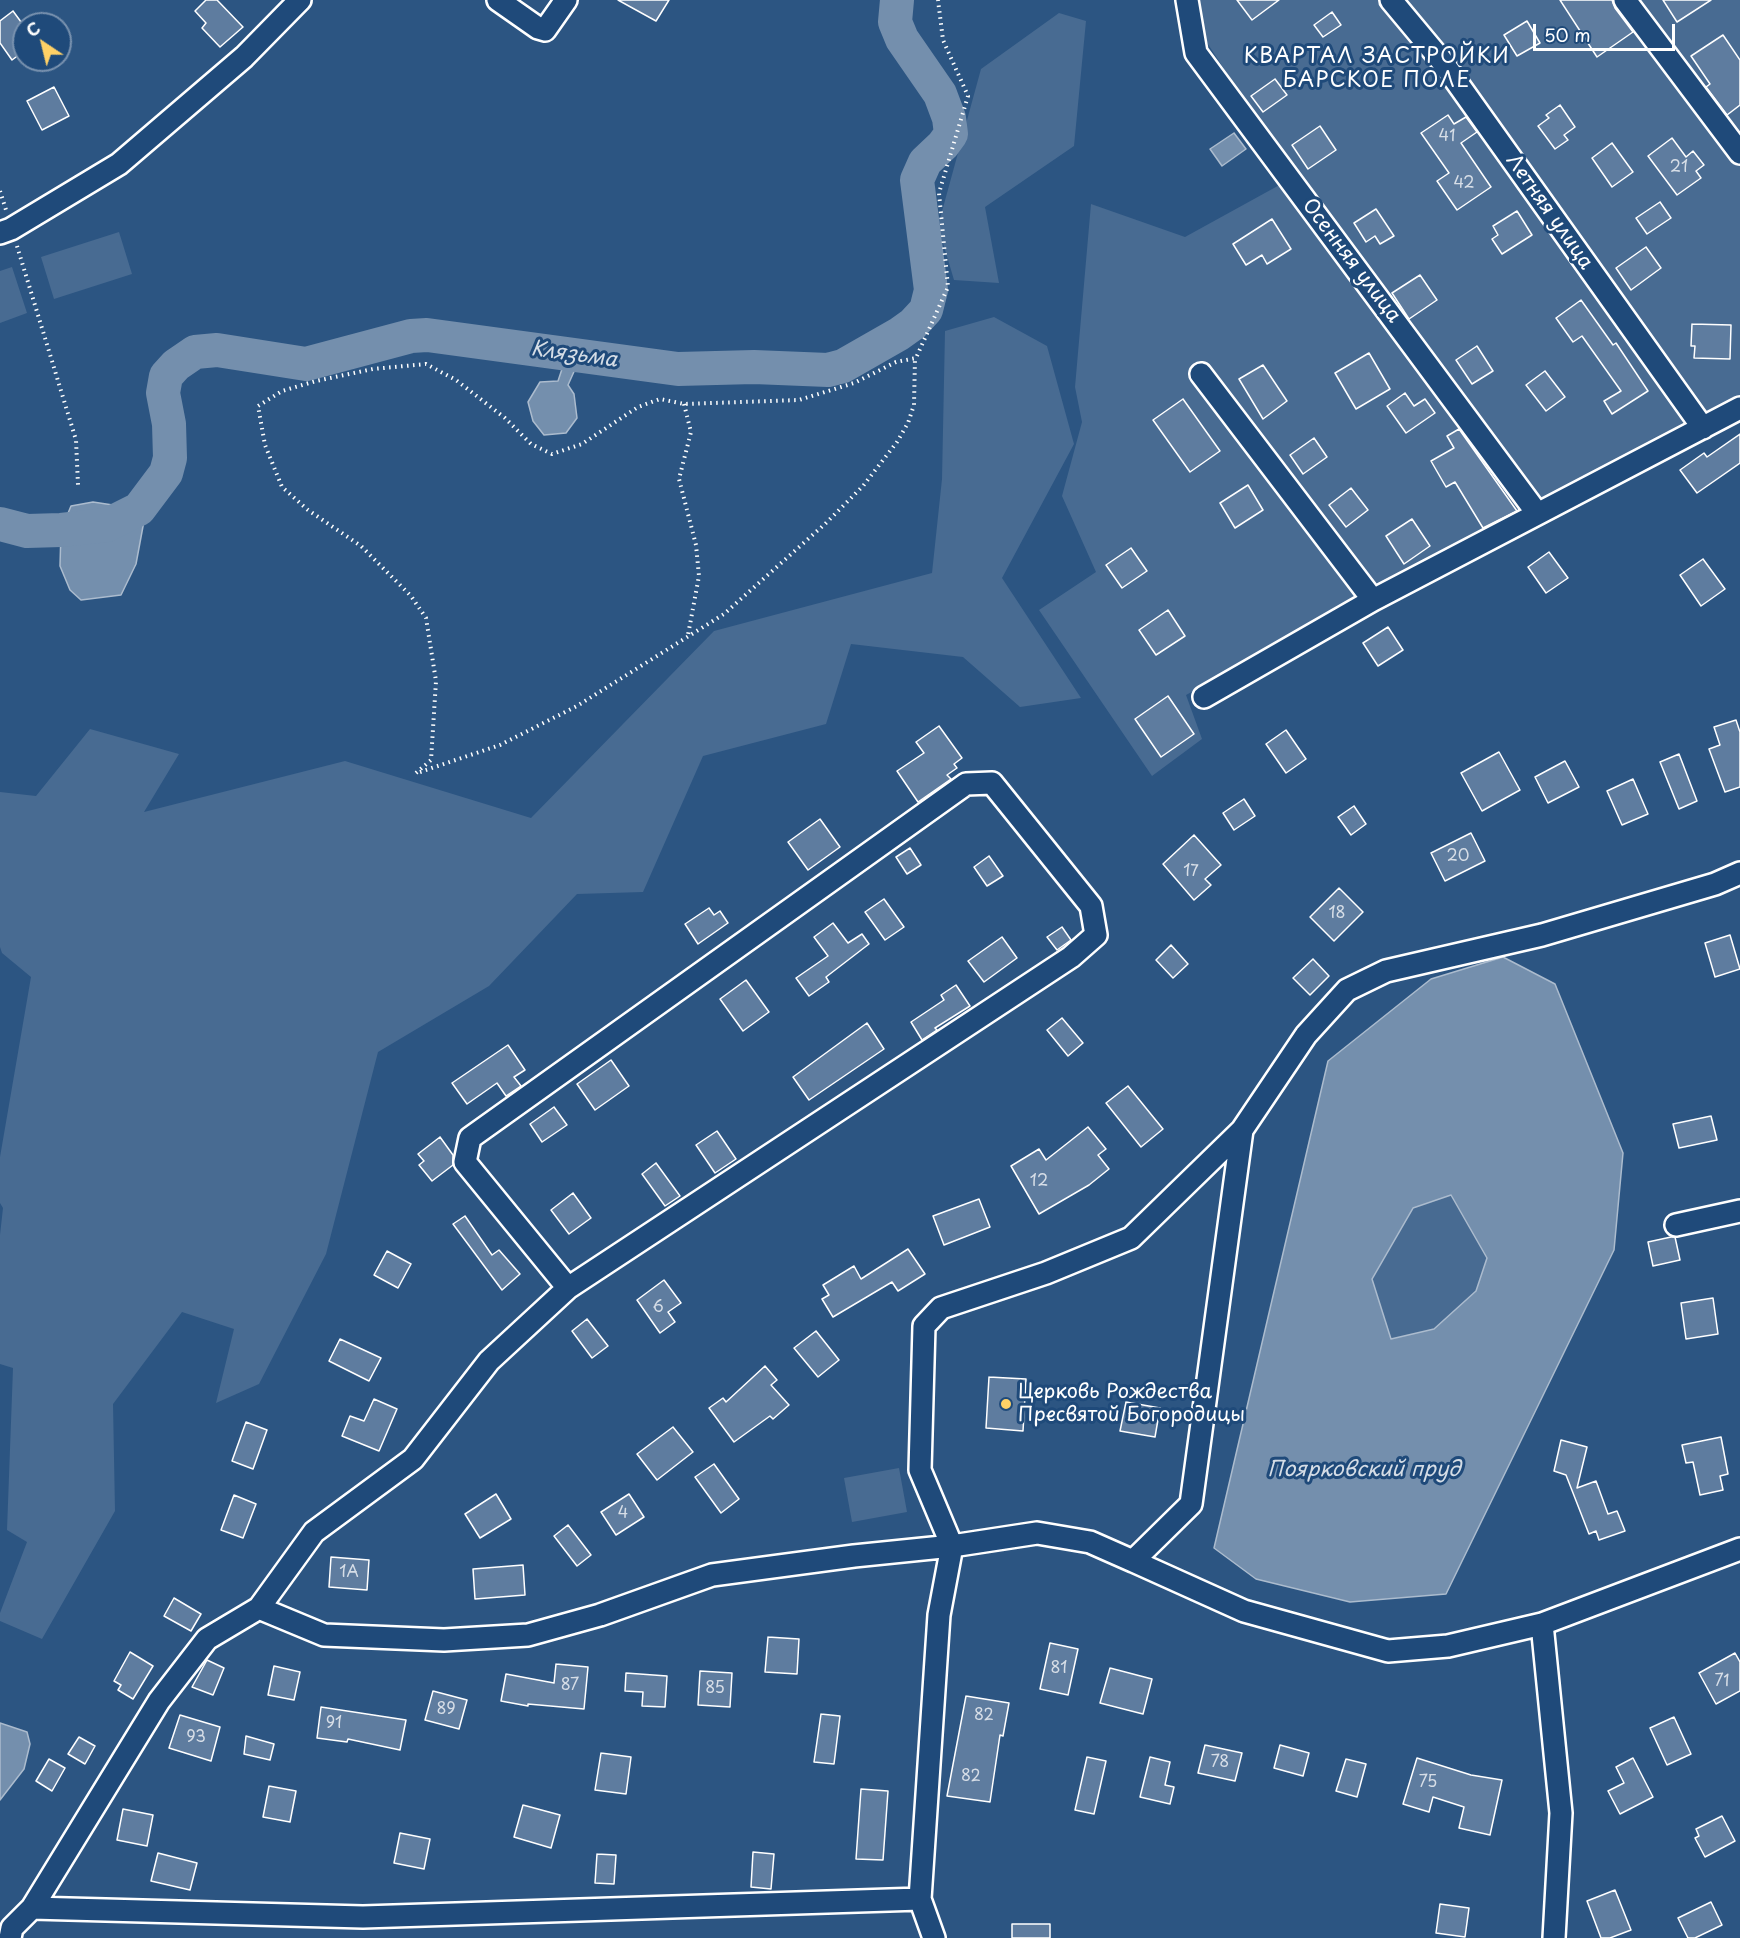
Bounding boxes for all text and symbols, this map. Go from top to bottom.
north arrow [12,12,72,72]
scale bar [1536,12,1678,50]
text: С [21,16,45,42]
text: 50 m [1544,21,1591,48]
district label: КВАРТАЛ ЗАСТРОЙКИ БАРСКОЕ ПОЛЕ [1244,44,1510,94]
house number: 41 [1439,127,1455,147]
street label: Летняя улица [1500,150,1598,274]
house number: 21 [1670,158,1688,178]
house number: 42 [1453,174,1475,194]
street label: Осенняя улица [1297,194,1405,328]
water label: Клязьма [529,336,619,374]
house number: 20 [1447,847,1469,867]
house number: 17 [1183,862,1199,882]
house number: 18 [1328,904,1346,924]
house number: 12 [1030,1172,1048,1192]
house number: 6 [652,1298,664,1318]
place label: Церковь Рождества Пресвятой Богородицы [1018,1380,1245,1427]
marker: Церковь Рождества Пресвятой Богородицы [999,1397,1013,1411]
water label: Поярковский пруд [1267,1457,1461,1483]
house number: 4 [618,1504,628,1524]
house number: 1А [339,1563,359,1583]
house number: 81 [1050,1659,1068,1679]
house number: 71 [1715,1672,1729,1692]
house number: 87 [561,1676,579,1696]
house number: 85 [705,1679,725,1699]
house number: 89 [436,1700,456,1720]
house number: 82 [974,1706,994,1726]
house number: 91 [326,1714,342,1734]
house number: 93 [186,1728,206,1748]
house number: 78 [1211,1753,1229,1773]
house number: 82 [961,1767,981,1787]
house number: 75 [1419,1773,1437,1793]

